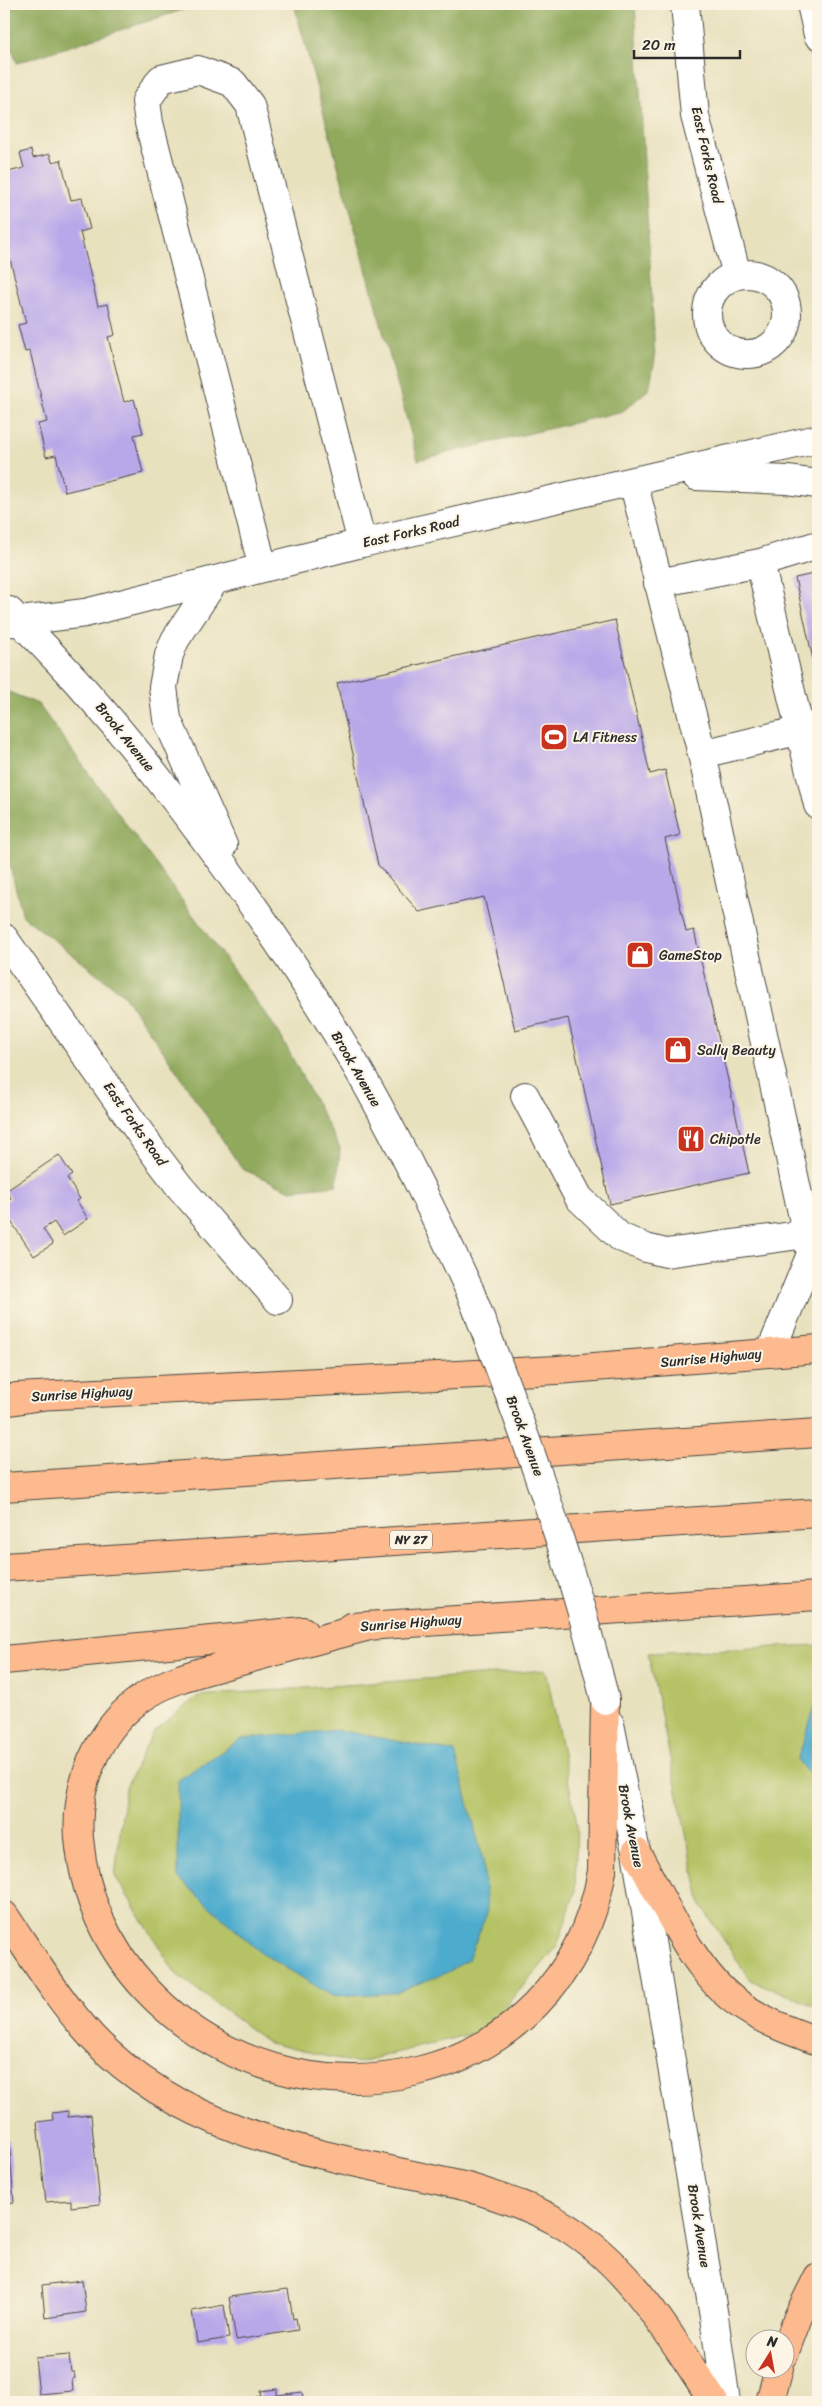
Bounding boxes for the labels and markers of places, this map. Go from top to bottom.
sports icon: LA Fitness [539,722,569,752]
place label: LA Fitness [573,725,637,750]
shop icon: GameStop [625,940,655,970]
place label: GameStop [659,943,723,968]
shop icon: Sally Beauty [663,1035,693,1065]
place label: Sally Beauty [697,1038,776,1063]
restaurant icon: Chipotle [676,1124,706,1154]
place label: Chipotle [710,1127,761,1152]

